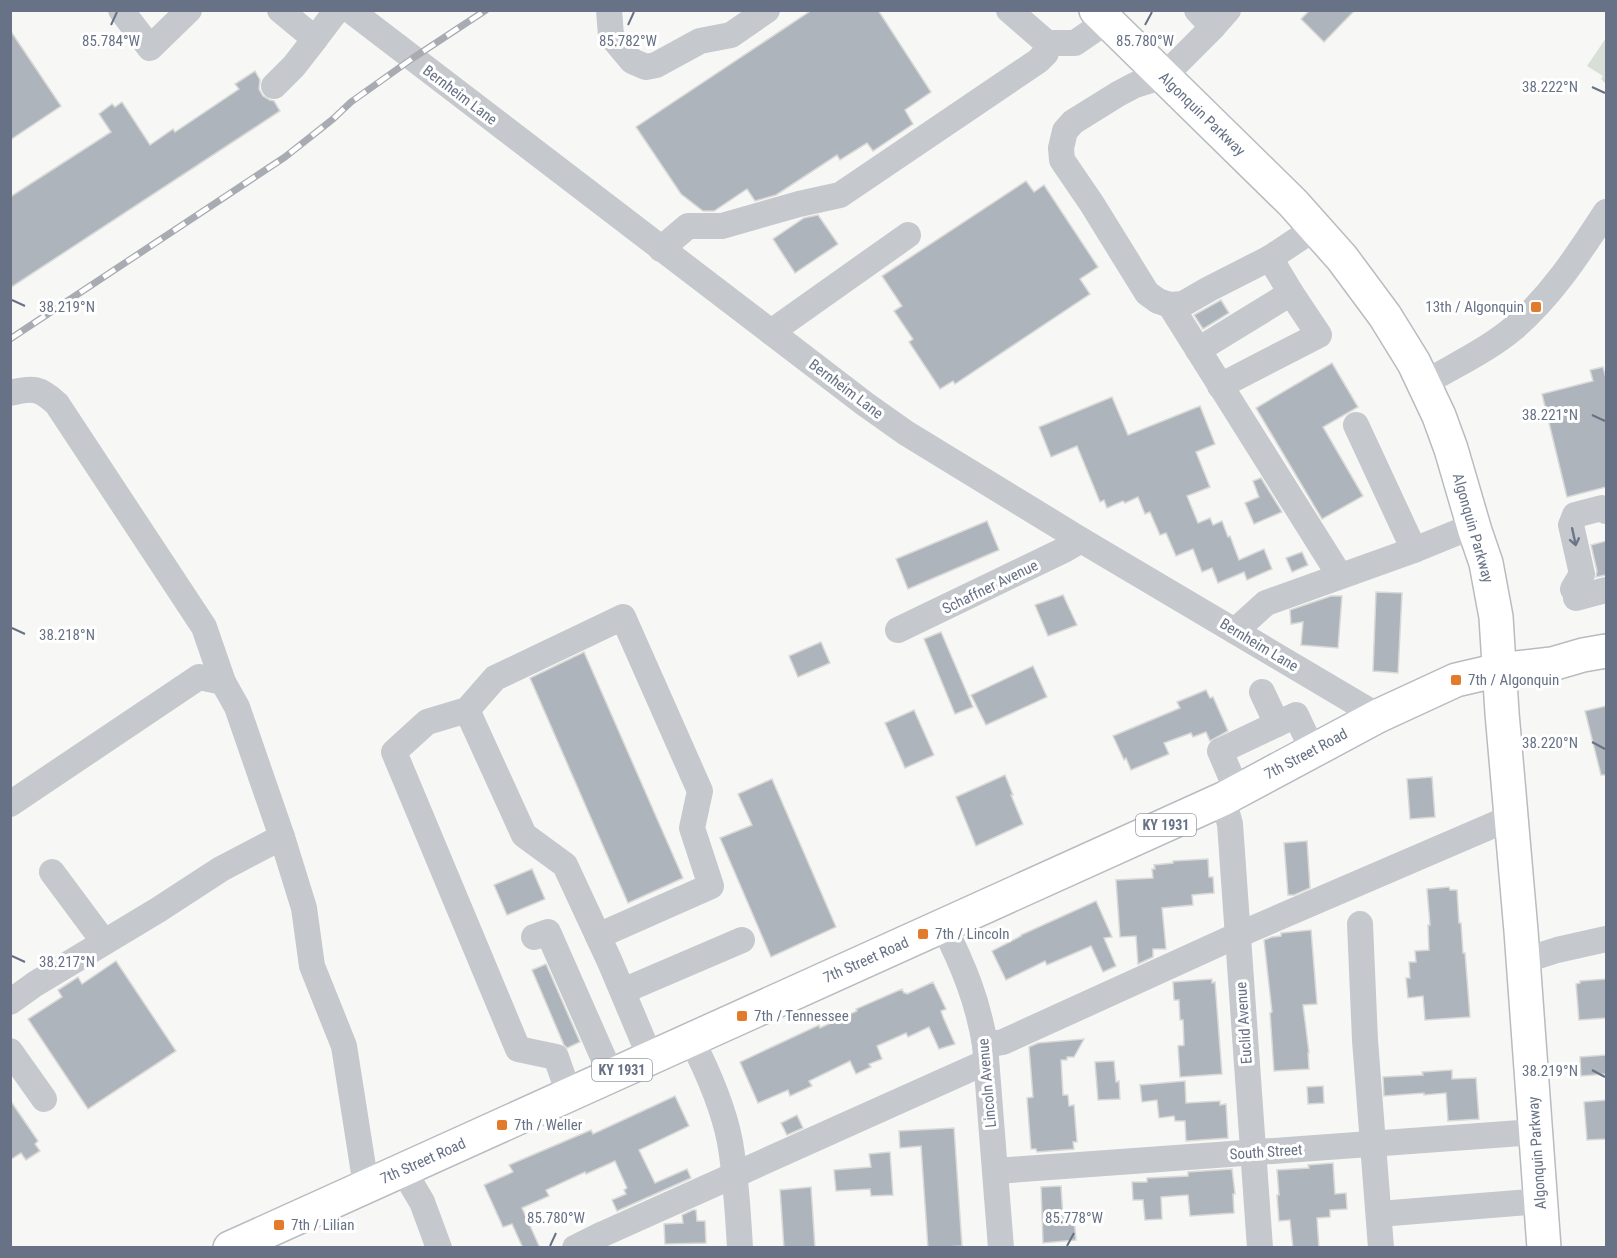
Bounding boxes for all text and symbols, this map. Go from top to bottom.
text: 85.784°W [82,32,141,50]
text: 85.782°W [599,32,658,50]
text: 85.780°W [1116,32,1175,50]
street label: Bernheim Lane [419,61,501,129]
street label: Algonquin Parkway [1155,68,1249,160]
text: 38.222°N [1522,78,1578,96]
text: 38.219°N [39,298,95,316]
place label: 13th / Algonquin [1425,298,1524,316]
marker: 13th / Algonquin [1529,300,1543,314]
street label: Bernheim Lane [805,355,887,423]
text: 38.221°N [1522,406,1578,424]
street label: Algonquin Parkway [1449,471,1497,585]
one-way arrow [1569,527,1580,546]
street label: Schaffner Avenue [939,556,1041,618]
street label: Bernheim Lane [1217,615,1301,675]
text: 38.218°N [39,626,95,644]
place label: 7th / Algonquin [1468,671,1559,689]
marker: 7th / Algonquin [1449,673,1463,687]
street label: 7th Street Road [1261,725,1351,783]
text: 38.220°N [1522,734,1578,752]
road number: KY 1931 [1136,814,1196,836]
place label: 7th / Lincoln [935,925,1010,943]
marker: 7th / Lincoln [916,927,930,941]
street label: 7th Street Road [821,933,911,987]
text: 38.217°N [39,953,95,971]
street label: Euclid Avenue [1232,981,1256,1065]
place label: 7th / Tennessee [754,1007,849,1025]
marker: 7th / Tennessee [735,1009,749,1023]
street label: Lincoln Avenue [974,1038,1000,1128]
road number: KY 1931 [592,1059,652,1081]
text: 38.219°N [1522,1062,1578,1080]
street label: Algonquin Parkway [1524,1096,1550,1210]
place label: 7th / Weller [514,1116,583,1134]
marker: 7th / Weller [495,1118,509,1132]
street label: 7th Street Road [378,1134,468,1188]
street label: South Street [1229,1140,1303,1164]
text: 85.780°W [527,1209,586,1227]
text: 85.778°W [1045,1209,1104,1227]
place label: 7th / Lilian [291,1216,354,1234]
marker: 7th / Lilian [272,1218,286,1232]

